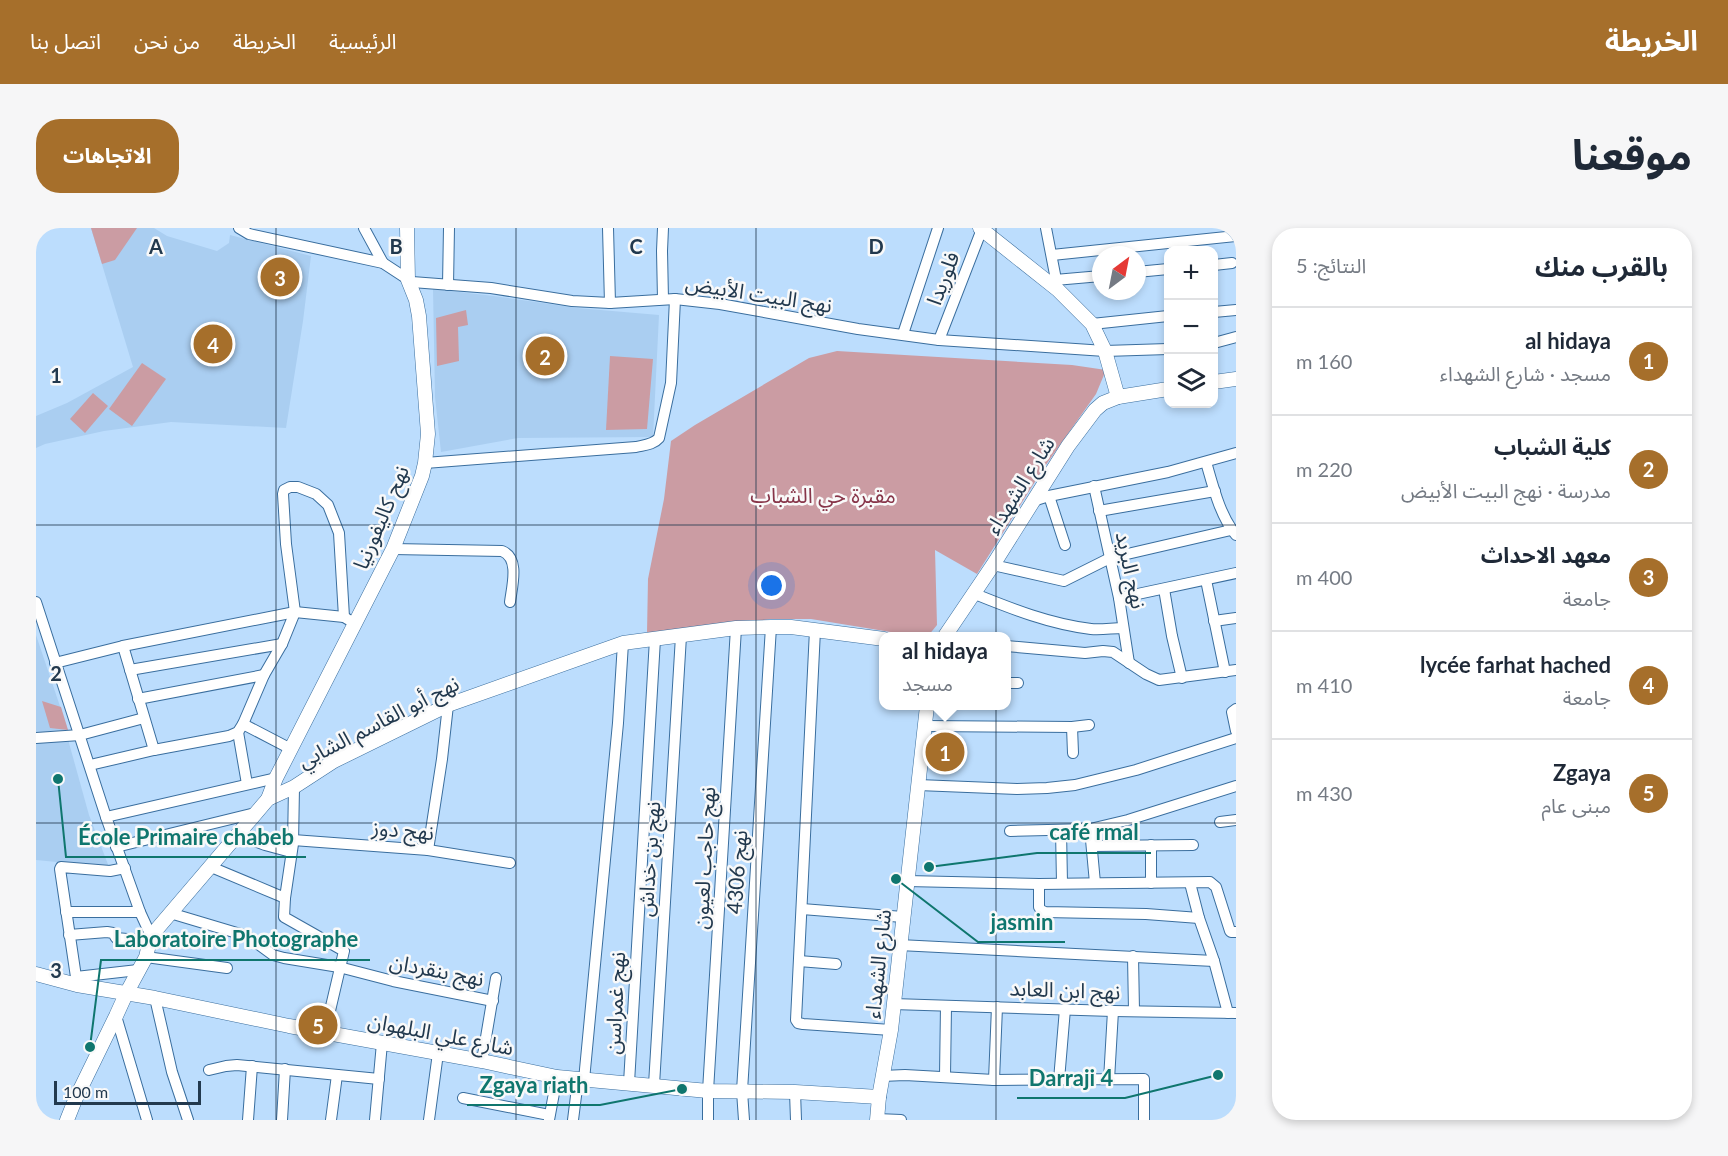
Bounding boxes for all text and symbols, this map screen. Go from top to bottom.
text: الخريطة [1605,23,1698,57]
text: اتصل بنا [30,28,101,53]
text: من نحن [134,28,200,53]
text: الخريطة [233,28,296,53]
text: الرئيسية [329,28,396,53]
button: الاتجاهات [36,119,179,193]
text: موقعنا [1572,129,1692,179]
text: A [148,234,163,258]
text: B [389,234,403,258]
text: C [629,234,643,258]
text: D [868,234,884,258]
north arrow [1092,246,1146,300]
map controls [1164,246,1218,408]
button: + [1164,246,1218,300]
street label: فلوريدا [920,248,964,309]
text: بالقرب منك [1535,250,1668,282]
text: النتائج: 5 [1296,253,1366,277]
pin: 3 [260,254,300,300]
street label: نهج البيت الأبيض [683,269,834,321]
button: − [1164,300,1218,354]
pin: 4 [194,322,232,366]
text: al hidaya [1525,327,1611,354]
pin: 2 [526,334,564,378]
text: 160 m [1296,349,1352,373]
text: 1 [1643,349,1654,373]
button: layers [1164,354,1218,408]
text: مسجد · شارع الشهداء [1440,361,1611,385]
text: 1 [50,363,62,387]
street label: شارع الشهداء [979,432,1062,540]
text: كلية الشباب [1494,433,1611,460]
text: 220 m [1296,457,1352,481]
text: 2 [1643,457,1654,481]
street label: نهح كاليفورنيا [347,461,417,574]
text: مدرسة · نهج البيت الأبيض [1401,478,1611,502]
park label: مقبرة حي الشباب [750,482,896,511]
street label: نهج البريد [1108,529,1152,612]
text: معهد الاحداث [1481,541,1611,568]
text: 400 m [1296,565,1352,589]
text: 3 [1643,565,1654,589]
your location [757,571,786,600]
text: جامعة [1563,586,1611,610]
popup [879,632,1011,710]
text: al hidaya [902,637,988,664]
text: lycée farhat hached [1420,651,1611,678]
text: 2 [50,661,62,685]
street label: نهج أبو القاسم الشابي [293,670,465,777]
text: مسجد [902,671,953,695]
text: 410 m [1296,673,1352,697]
text: 4 [1643,673,1654,697]
text: جامعة [1563,685,1611,709]
pin: 1 [926,730,964,774]
text: Zgaya [1553,759,1611,786]
text: 430 m [1296,781,1352,805]
text: 5 [1643,781,1654,805]
street label: نهج حاجب لعيون [687,786,723,930]
text: مبنى عام [1541,793,1611,817]
street label: نهج بن خداش [631,800,668,918]
callout: café rmal [1037,813,1151,853]
street label: نهج دوز [369,814,435,848]
callout: École Primaire chabeb [66,817,306,857]
text: café rmal [1049,818,1139,845]
text: École Primaire chabeb [78,823,294,850]
street label: نهج 4306 [721,829,755,915]
callout: jasmin [978,902,1065,942]
street label: شارع الشهداء [859,908,899,1020]
text: jasmin [990,908,1053,935]
callout: Laboratoire Photographe [101,920,370,960]
text: Laboratoire Photographe [114,925,359,952]
street label: نهج بنقردان [387,948,486,994]
street label: نهج غمراسن [599,951,633,1055]
text: 3 [50,958,62,982]
street label: نهج ابن العابد [1009,975,1121,1007]
pin: 5 [298,1002,338,1048]
street label: شارع علي البلهوان [365,1007,516,1064]
callout: Darraji 4 [1017,1058,1125,1098]
text: Darraji 4 [1029,1064,1113,1091]
callout: Zgaya riath [467,1065,600,1105]
text: Zgaya riath [480,1071,588,1098]
scale bar [54,1078,201,1106]
text: 100 m [63,1082,108,1101]

